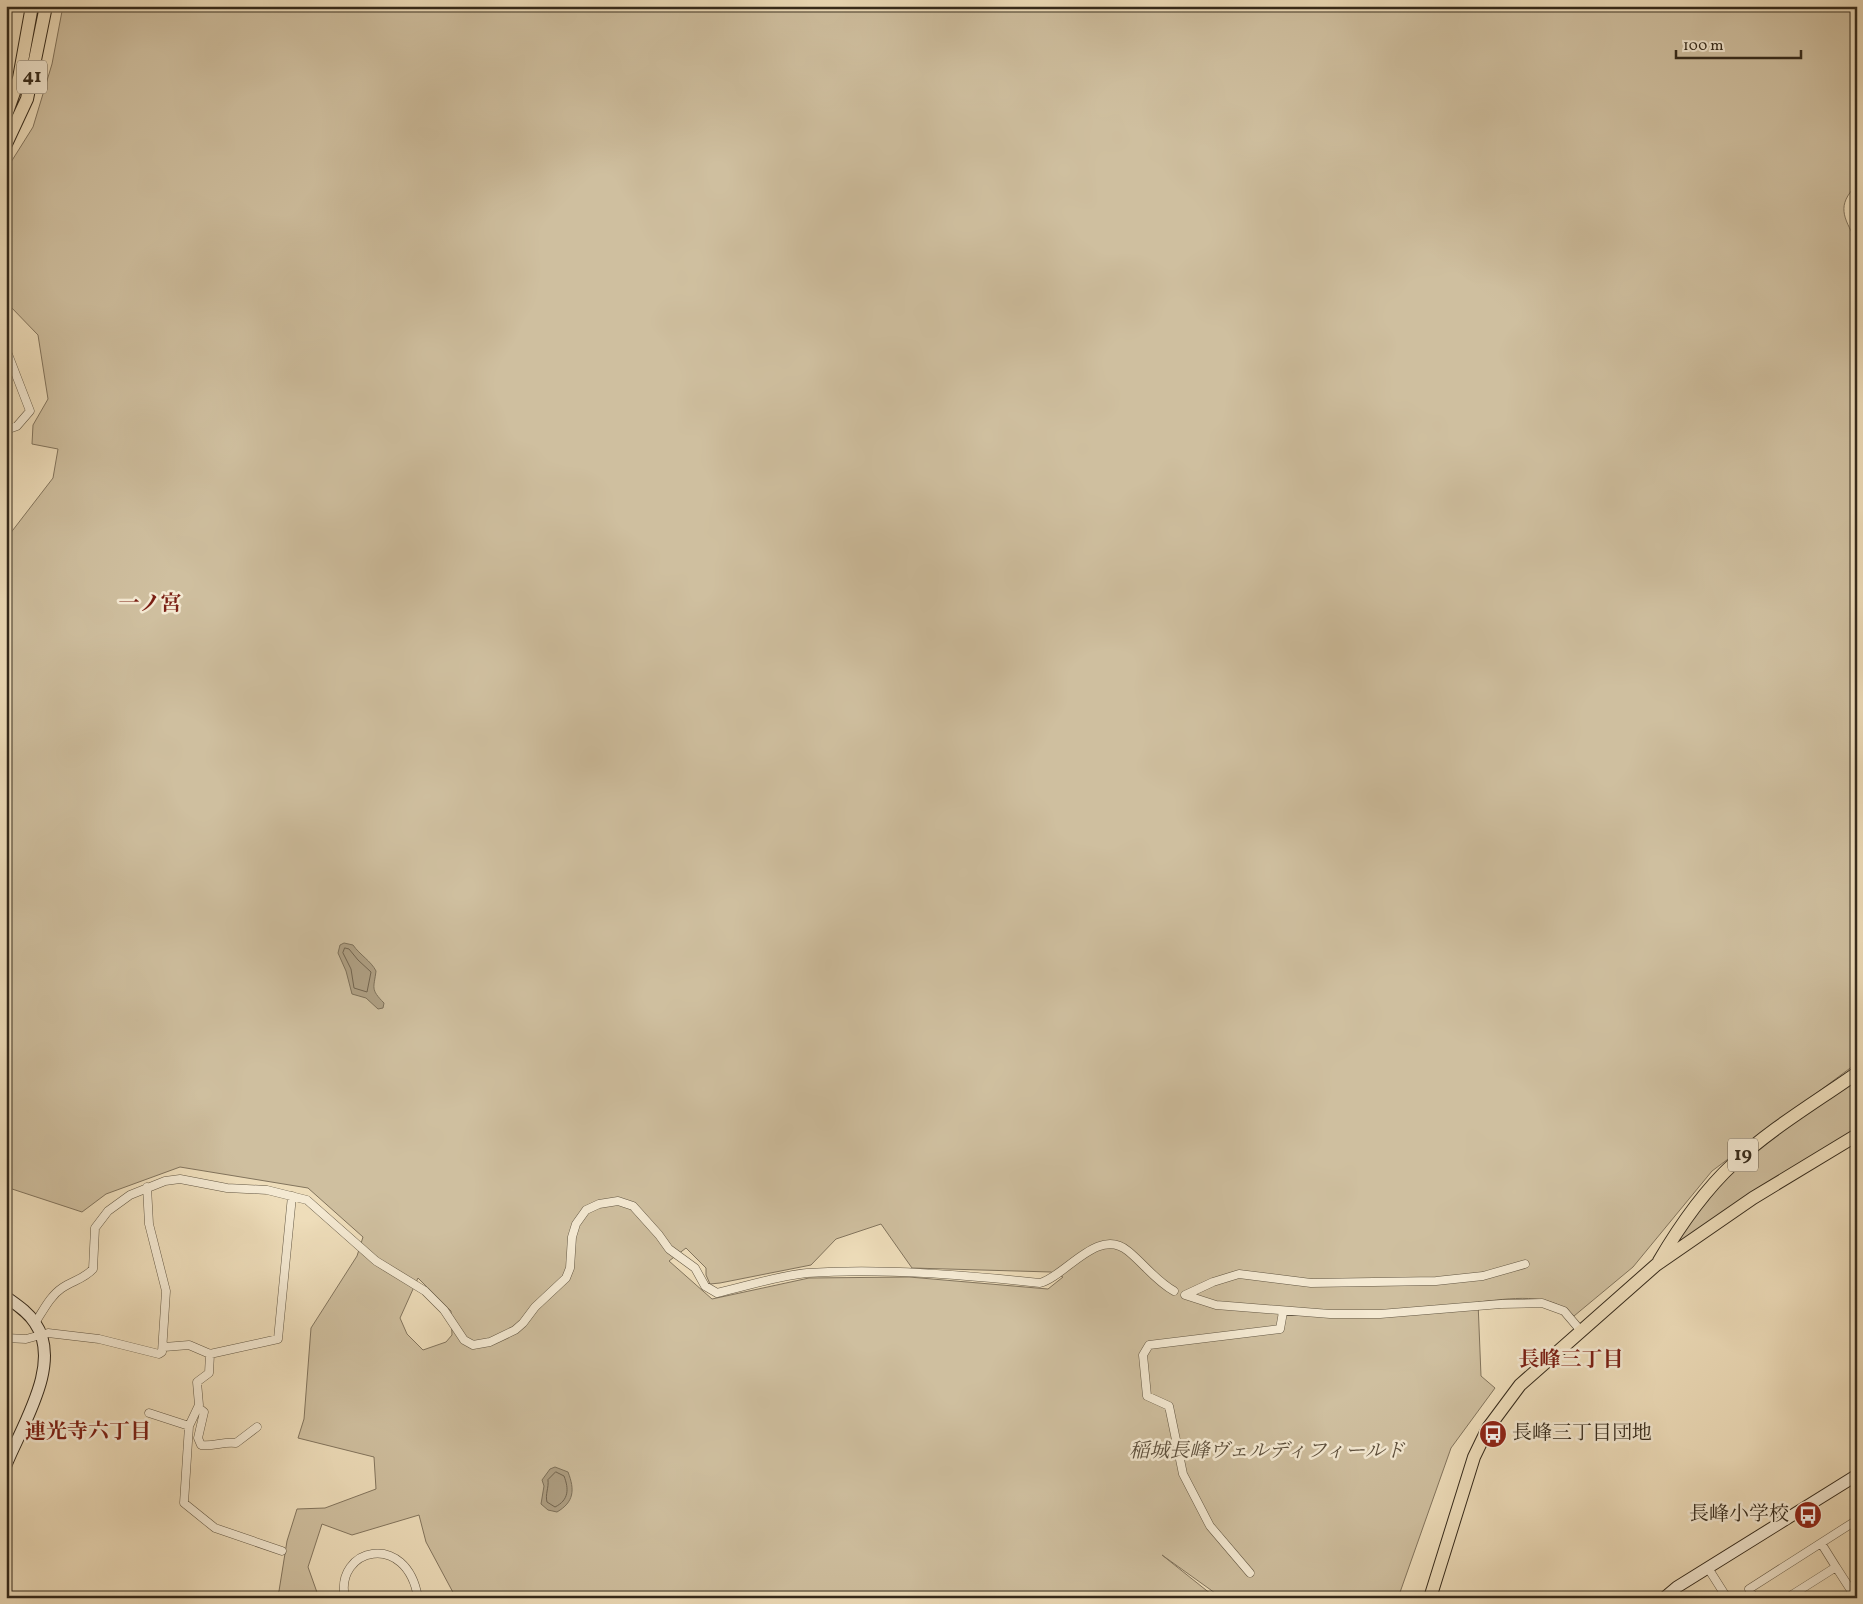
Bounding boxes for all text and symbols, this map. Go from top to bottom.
scale bar [1676,28,1800,60]
text: 100 m [1683,36,1723,57]
road number: 41 [17,61,47,94]
district label: 一ノ宮 [119,590,182,619]
road number: 19 [1728,1138,1758,1172]
district label: 長峰三丁目 [1519,1346,1624,1375]
district label: 連光寺六丁目 [25,1418,151,1447]
bus stop icon: 長峰三丁目団地 [1478,1419,1508,1449]
place label: 長峰三丁目団地 [1512,1420,1652,1448]
park label: 稲城長峰ヴェルディフィールド [1129,1438,1406,1466]
bus stop icon: 長峰小学校 [1793,1500,1823,1530]
place label: 長峰小学校 [1689,1501,1789,1529]

